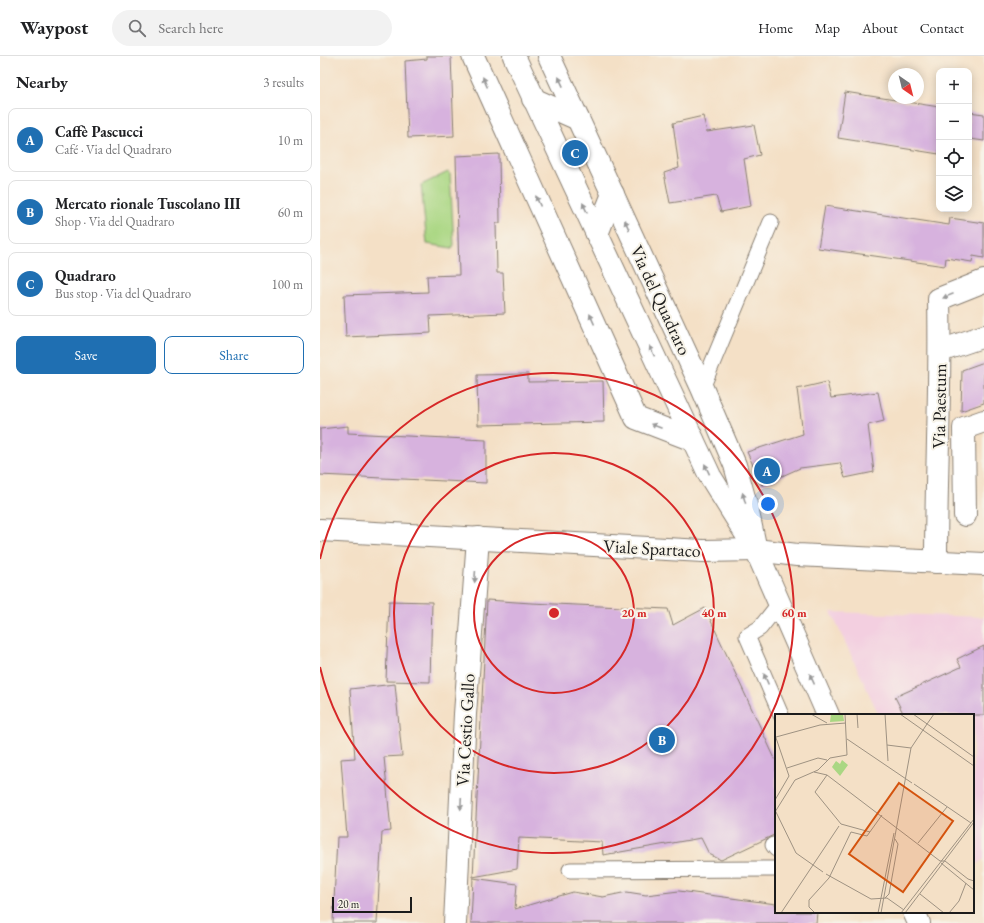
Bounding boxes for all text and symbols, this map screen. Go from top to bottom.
search box [112,10,392,46]
text: Waypost [20,15,88,40]
icon: search [126,17,148,39]
text: Search here [158,18,223,37]
text: Home [758,19,793,37]
text: Map [815,19,840,37]
text: About [862,19,898,37]
text: Contact [920,19,964,37]
north arrow [888,68,924,104]
map controls [936,68,972,212]
button: + [936,68,972,104]
text: Nearby [16,71,68,93]
text: 3 results [263,74,304,91]
one-way arrow [557,75,563,87]
one-way arrow [482,76,488,88]
button: − [936,104,972,140]
text: Caffè Pascucci [55,122,143,141]
text: A [25,132,35,149]
text: 10 m [278,132,303,149]
pin: C [562,138,588,168]
button: locate [936,140,972,176]
text: Café · Via del Quadraro [55,141,172,158]
button: layers [936,176,972,212]
text: Mercato rionale Tuscolano III [55,194,240,213]
one-way arrow [535,195,541,206]
one-way arrow [582,203,588,214]
text: B [26,204,34,221]
text: 60 m [278,204,303,221]
text: Shop · Via del Quadraro [55,213,174,230]
one-way arrow [623,219,630,231]
street label: Via del Quadraro [626,241,697,359]
text: Quadraro [55,266,116,285]
text: C [25,276,35,293]
text: 100 m [272,276,303,293]
text: Bus stop · Via del Quadraro [55,285,191,302]
one-way arrow [941,293,953,299]
one-way arrow [588,313,595,325]
button: Save [16,336,156,374]
button: Share [164,336,304,374]
one-way arrow [649,346,655,357]
street label: Via Paestum [927,363,951,449]
one-way arrow [650,422,662,428]
pin: A [754,456,780,486]
one-way arrow [704,464,710,475]
one-way arrow [741,492,747,504]
your location [758,494,778,514]
street label: Viale Spartaco [603,534,701,562]
one-way arrow [472,571,479,583]
text: 20 m [621,605,647,621]
text: 40 m [701,605,727,621]
text: 60 m [781,605,807,621]
centre of rings [547,606,561,620]
street label: Via Cestio Gallo [451,673,479,787]
one-way arrow [763,674,769,685]
one-way arrow [809,674,815,685]
inset map [775,714,974,913]
pin: B [649,725,675,755]
one-way arrow [457,798,464,810]
scale bar [332,895,412,914]
text: 20 m [338,897,359,911]

